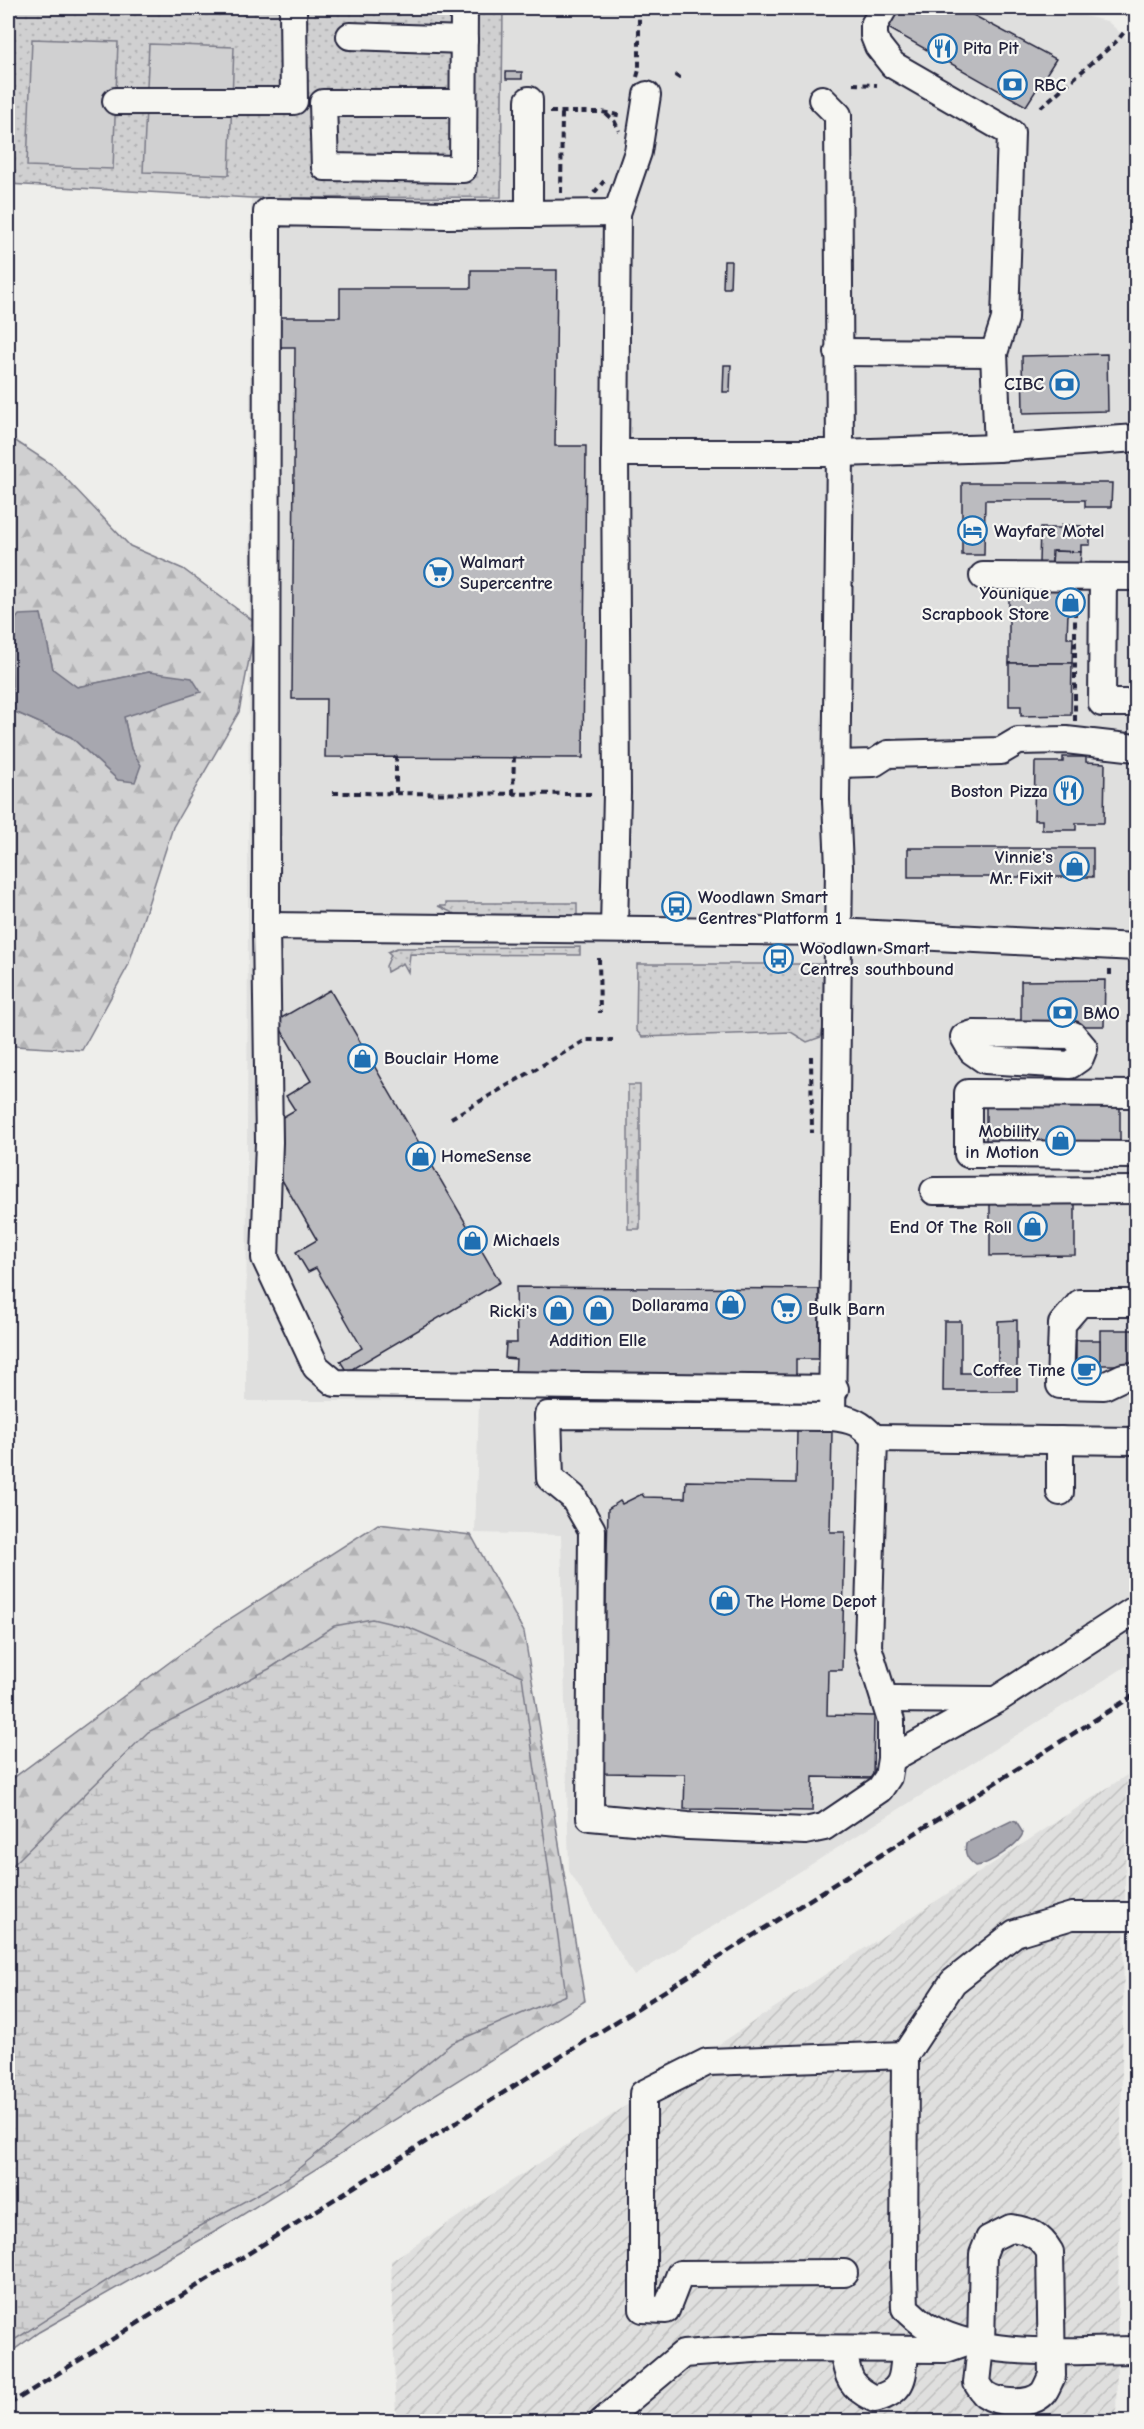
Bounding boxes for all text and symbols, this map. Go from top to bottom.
restaurant icon: Pita Pit [926,32,958,64]
place label: Pita Pit [963,38,1020,59]
bank icon: RBC [997,69,1029,101]
place label: RBC [1034,75,1066,96]
bank icon: CIBC [1049,368,1081,400]
place label: CIBC [1004,374,1044,395]
hotel icon: Wayfare Motel [957,515,989,547]
place label: Wayfare Motel [994,521,1105,542]
place label: Walmart Supercentre [460,552,553,594]
supermarket icon: Walmart Supercentre [423,556,455,588]
place label: Younique Scrapbook Store [922,583,1049,625]
shop icon: Younique Scrapbook Store [1054,587,1086,619]
restaurant icon: Boston Pizza [1053,775,1085,807]
place label: Boston Pizza [950,781,1048,802]
place label: Vinnie's Mr. Fixit [989,847,1054,889]
shop icon: Vinnie's Mr. Fixit [1058,851,1090,883]
place label: Woodlawn Smart Centres Platform 1 [698,887,842,929]
bus stop icon: Woodlawn Smart Centres Platform 1 [661,891,693,923]
place label: Woodlawn Smart Centres southbound [800,938,954,980]
bus stop icon: Woodlawn Smart Centres southbound [763,942,795,974]
bank icon: BMO [1046,997,1078,1029]
place label: BMO [1083,1003,1120,1024]
shop icon: Bouclair Home [347,1042,379,1074]
place label: Bouclair Home [384,1048,499,1069]
place label: Mobility in Motion [965,1121,1040,1163]
shop icon: Mobility in Motion [1044,1125,1076,1157]
shop icon: HomeSense [404,1140,436,1172]
place label: HomeSense [441,1146,531,1167]
shop icon: End Of The Roll [1017,1211,1049,1243]
place label: End Of The Roll [890,1217,1012,1238]
shop icon: Michaels [456,1224,488,1256]
place label: Michaels [493,1230,560,1251]
shop icon: Dollarama [714,1289,746,1321]
supermarket icon: Bulk Barn [771,1293,803,1325]
shop icon: Ricki's [542,1295,574,1327]
shop icon: Addition Elle [582,1295,614,1327]
place label: Dollarama [632,1295,709,1316]
place label: Bulk Barn [808,1299,885,1320]
place label: Ricki's [489,1301,537,1322]
place label: Addition Elle [550,1330,647,1351]
cafe icon: Coffee Time [1070,1354,1102,1386]
place label: Coffee Time [973,1360,1065,1381]
shop icon: The Home Depot [709,1585,741,1617]
place label: The Home Depot [746,1591,878,1612]

